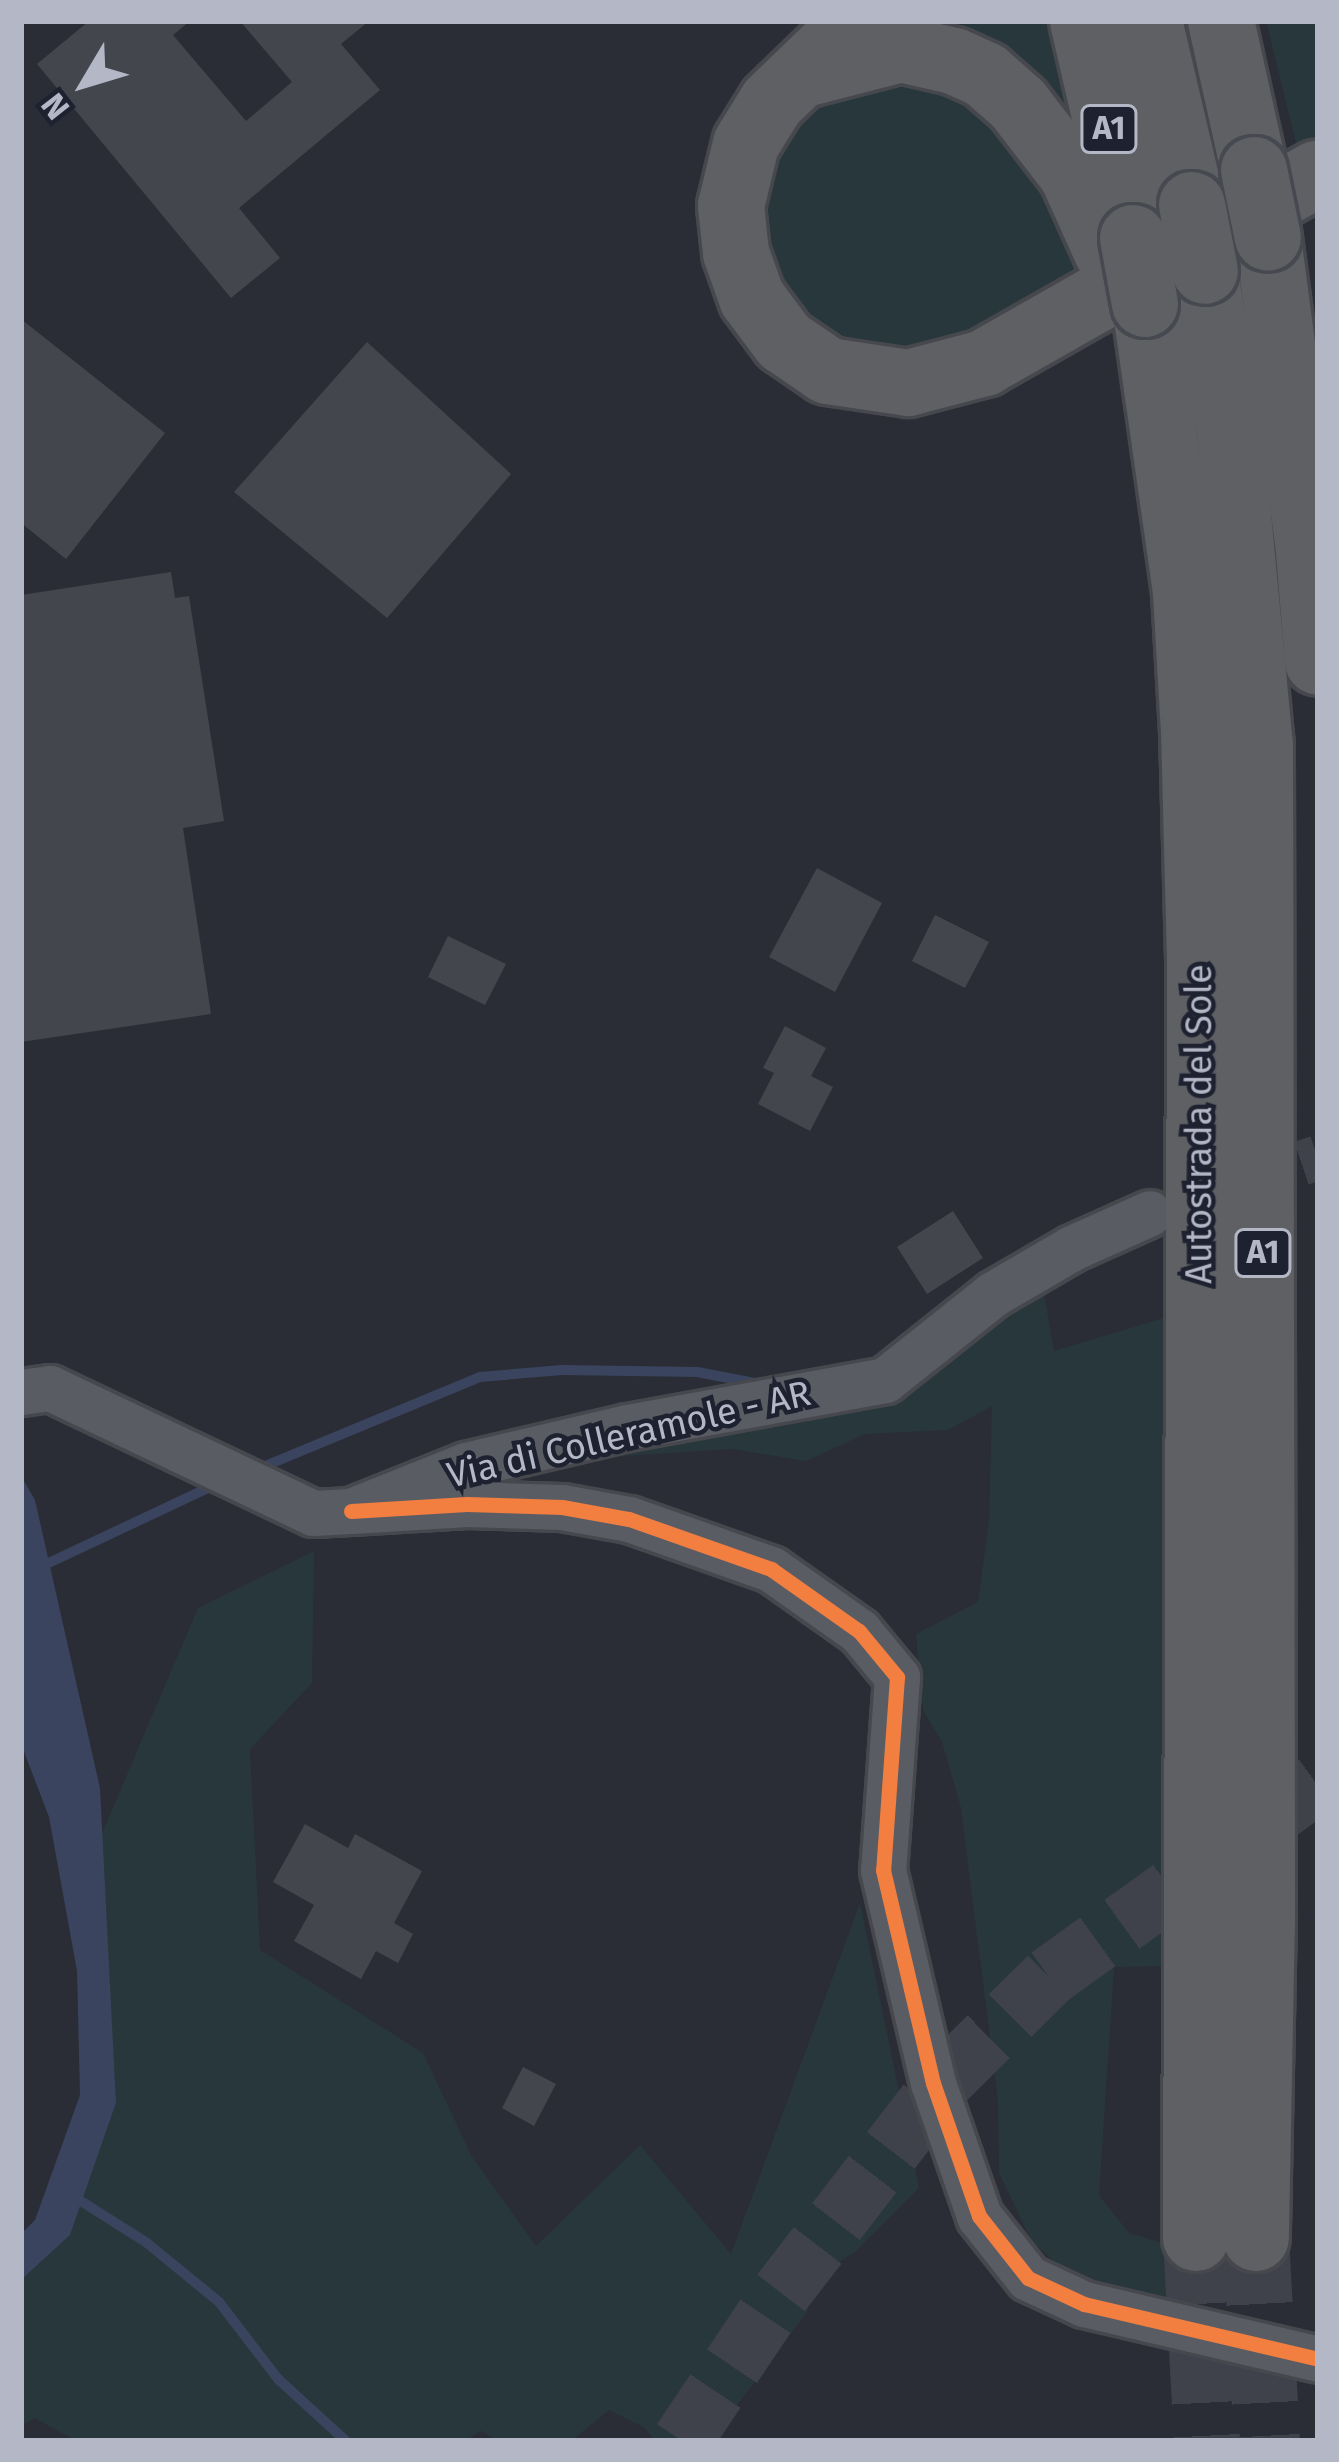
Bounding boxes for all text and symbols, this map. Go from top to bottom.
north arrow [24,24,144,144]
text: N [33,85,78,127]
road number: A1 [1079,102,1139,156]
street label: Autostrada del Sole [1178,964,1222,1284]
road number: A1 [1233,1226,1293,1280]
street label: Via di Colleramole - AR [443,1372,815,1498]

